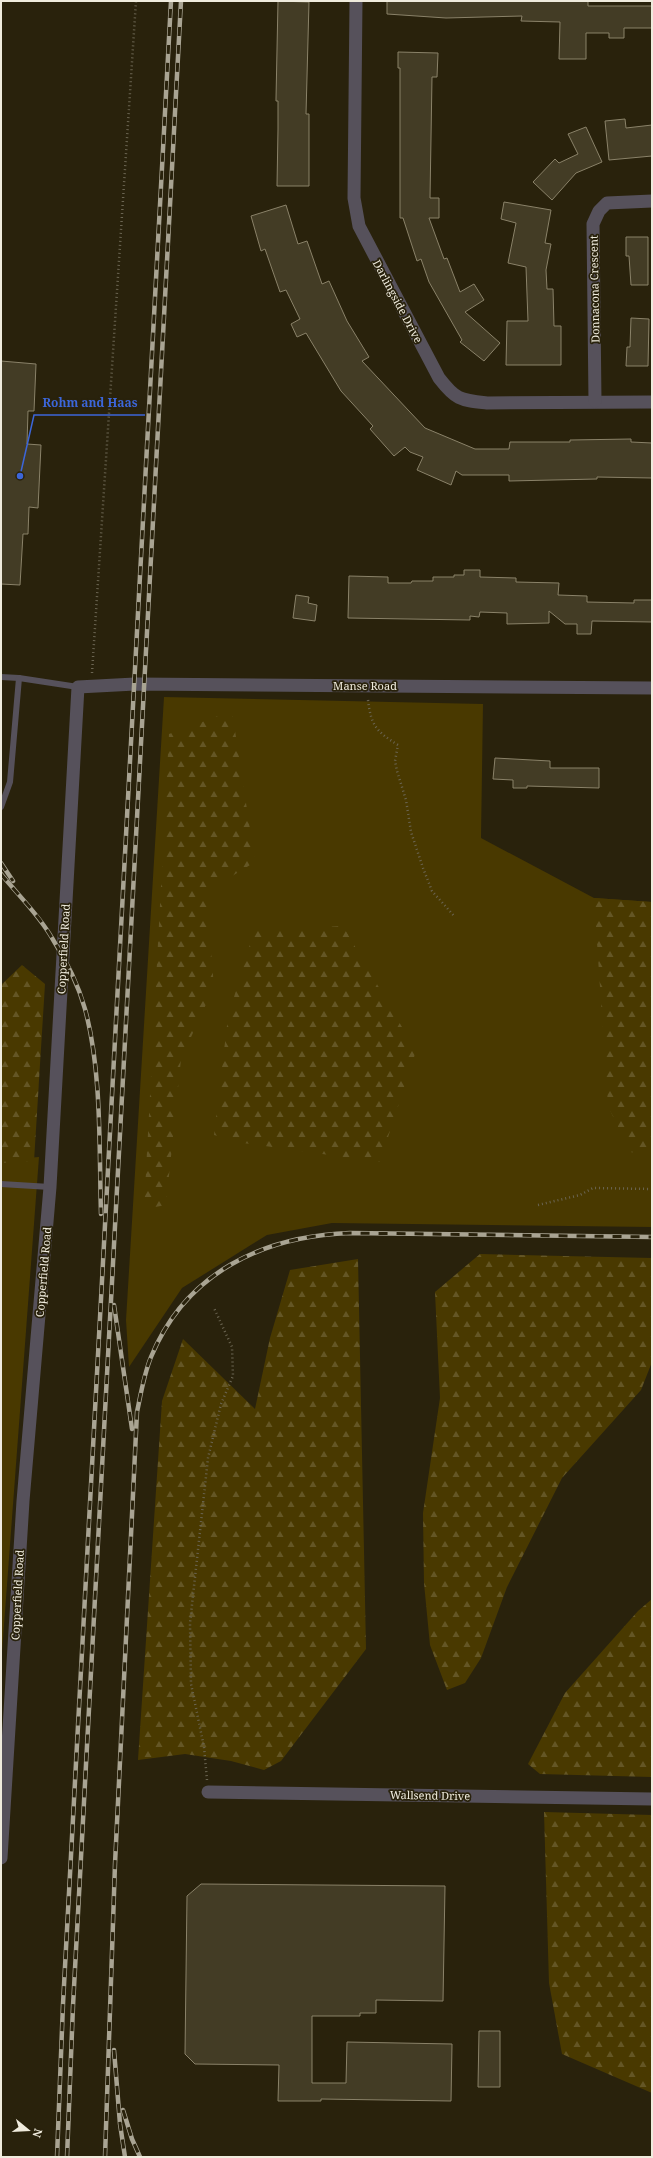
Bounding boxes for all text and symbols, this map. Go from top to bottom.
street label: Donnacona Crescent [586,235,602,343]
street label: Darlingside Drive [370,257,426,345]
callout: Rohm and Haas [34,391,145,415]
text: Rohm and Haas [43,394,138,411]
street label: Manse Road [333,678,397,693]
street label: Copperfield Road [53,903,73,995]
street label: Copperfield Road [32,1226,54,1318]
street label: Copperfield Road [7,1549,27,1641]
street label: Wallsend Drive [390,1787,470,1803]
north arrow [8,2110,48,2150]
text: N [29,2127,46,2140]

